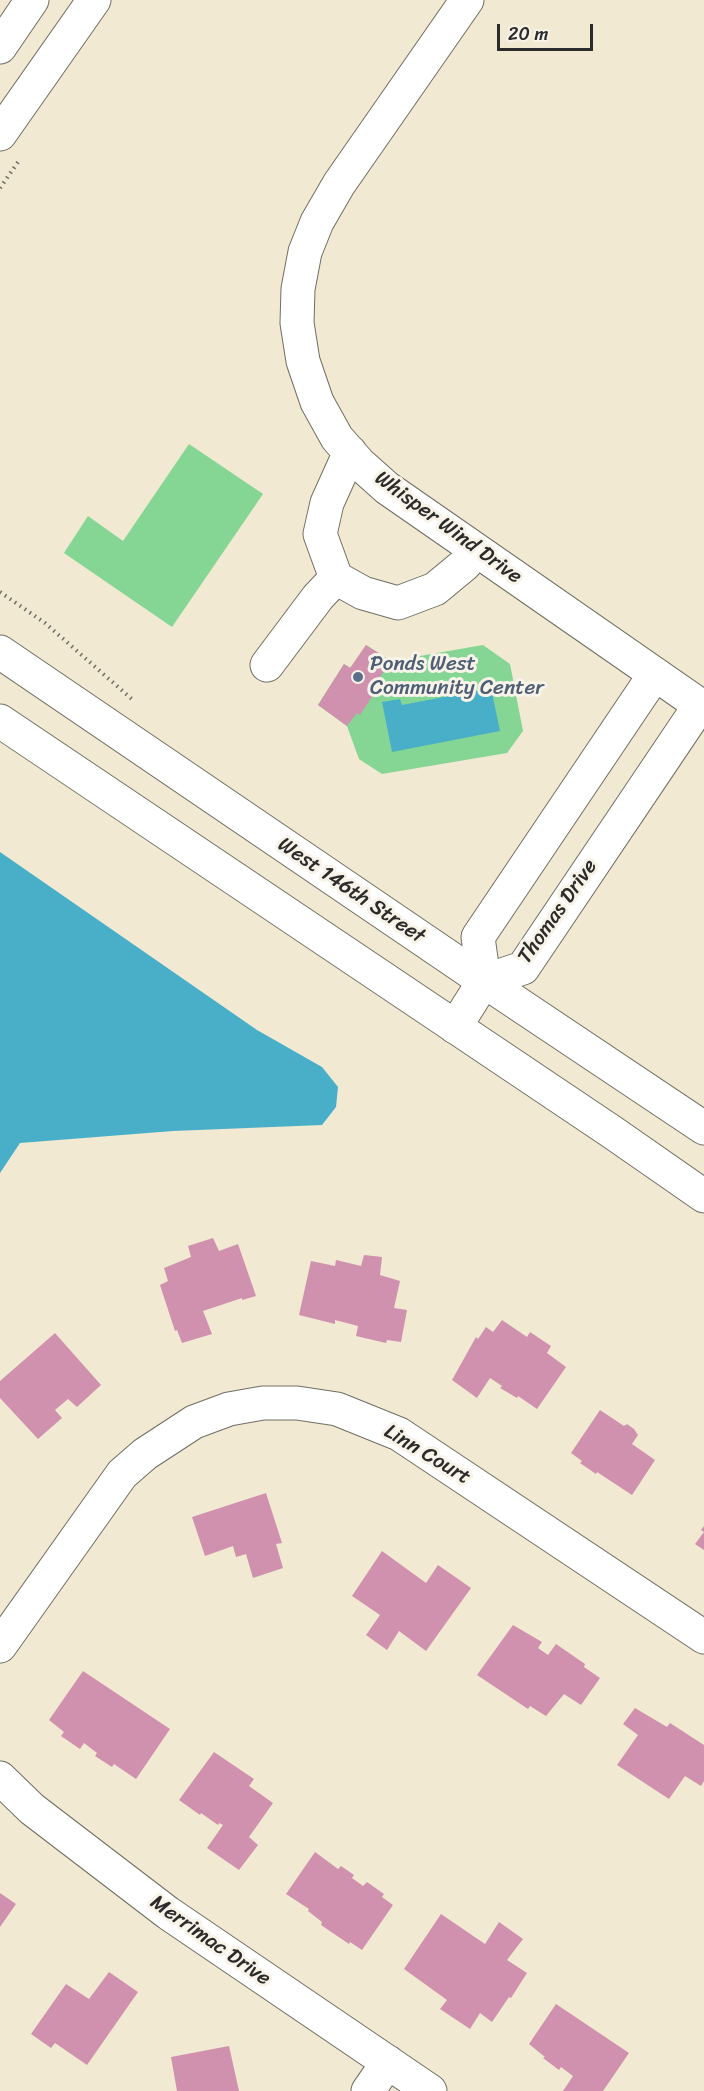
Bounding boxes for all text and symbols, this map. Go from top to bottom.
scale bar [500,12,596,50]
text: 20 m [508,18,548,50]
street label: Whisper Wind Drive [369,466,527,590]
place label: Ponds West Community Center [370,652,544,702]
marker: Ponds West Community Center [351,670,365,684]
street label: West 146th Street [273,832,429,950]
street label: Thomas Drive [513,855,603,969]
street label: Linn Court [379,1419,475,1491]
street label: Merrimac Drive [145,1890,275,1992]

